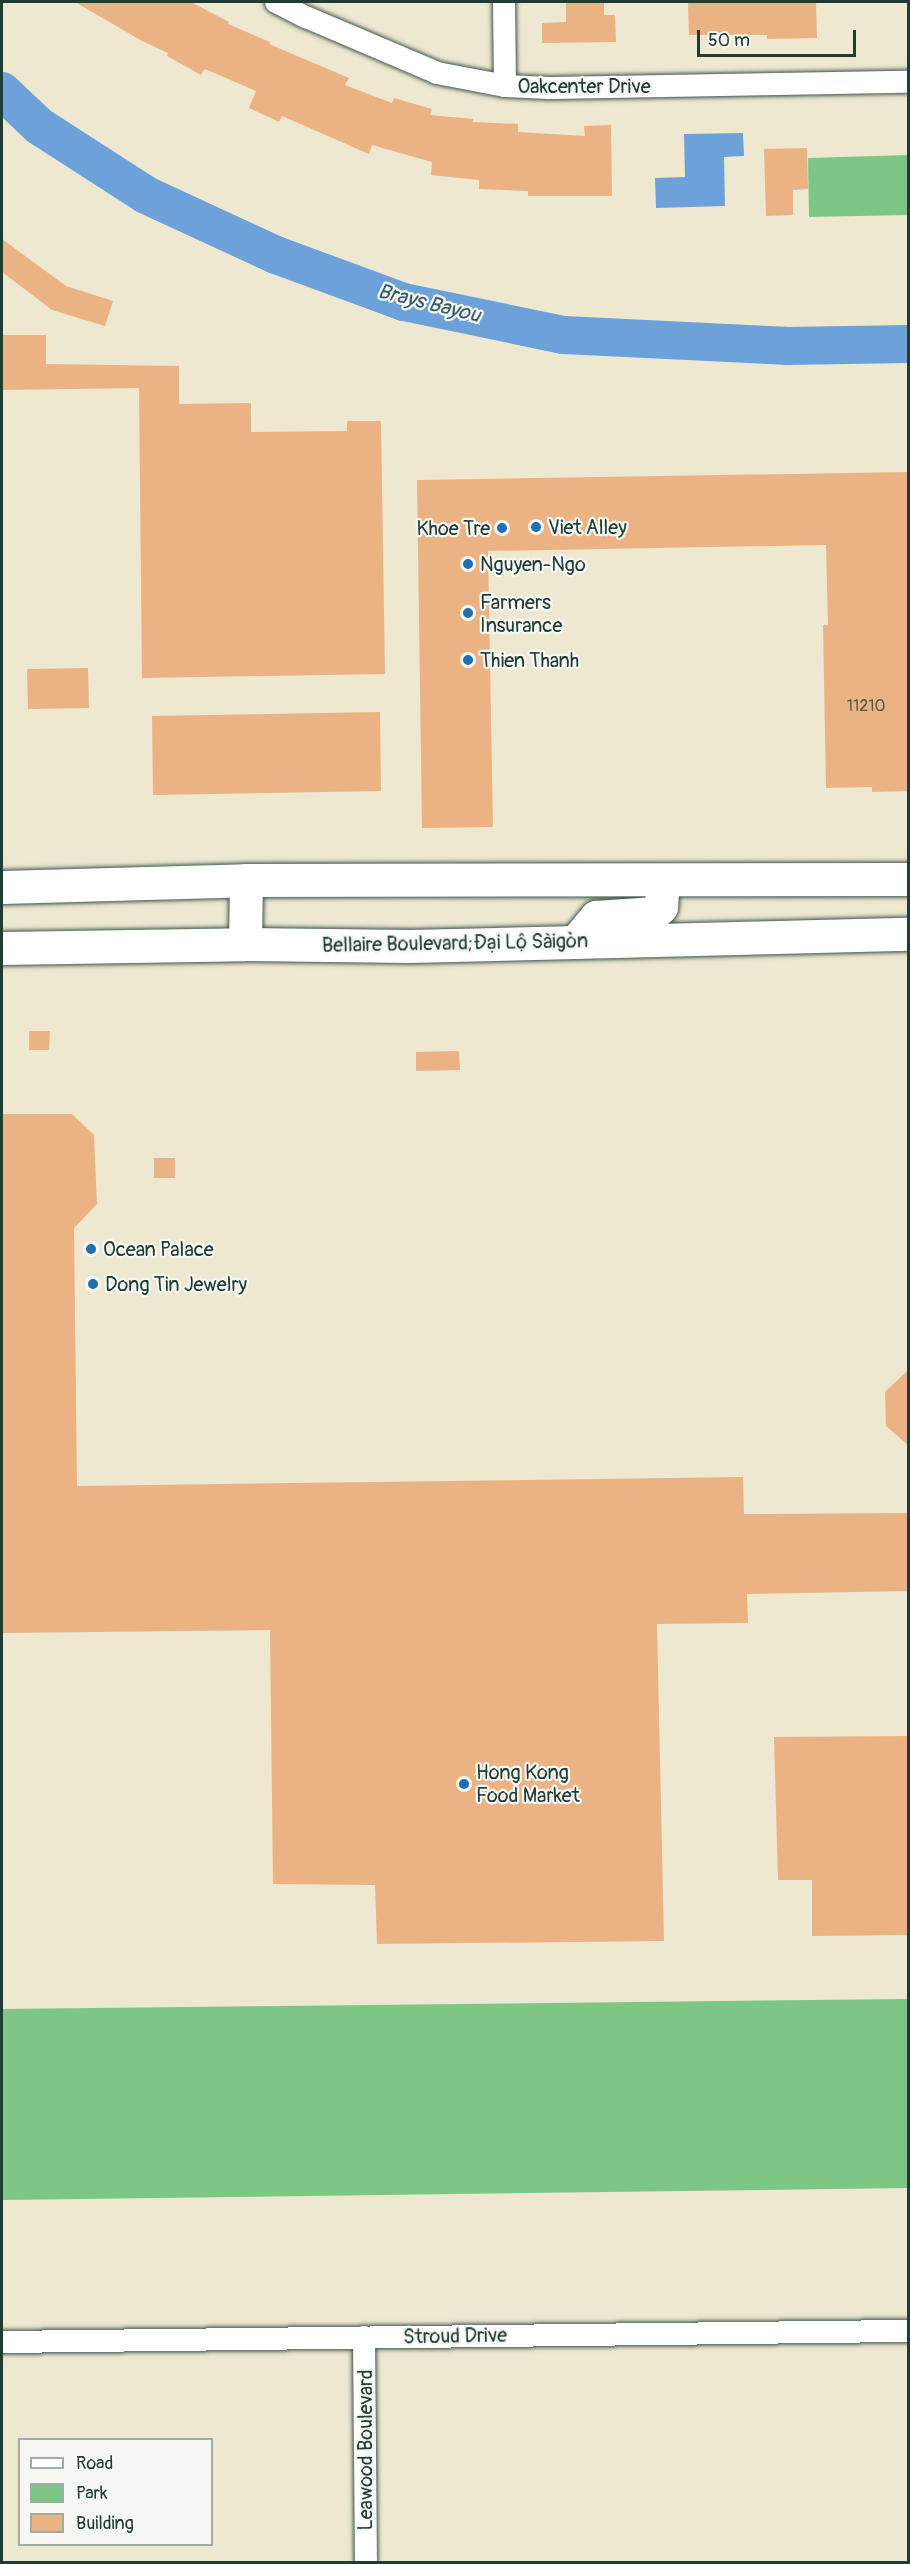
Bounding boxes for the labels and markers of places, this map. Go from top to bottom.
place label: Viet Alley [548,515,627,539]
place label: Khoe Tre [417,516,490,540]
marker: Viet Alley [529,520,543,534]
marker: Khoe Tre [495,521,509,535]
place label: Nguyen-Ngo [480,552,586,576]
marker: Nguyen-Ngo [461,557,475,571]
place label: Farmers Insurance [480,590,562,637]
marker: Farmers Insurance [461,606,475,620]
place label: Thien Thanh [480,648,579,672]
marker: Thien Thanh [461,653,475,667]
place label: Ocean Palace [103,1237,214,1261]
marker: Ocean Palace [84,1242,98,1256]
place label: Dong Tin Jewelry [105,1272,247,1296]
marker: Dong Tin Jewelry [86,1277,100,1291]
place label: Hong Kong Food Market [476,1760,580,1807]
marker: Hong Kong Food Market [457,1777,471,1791]

